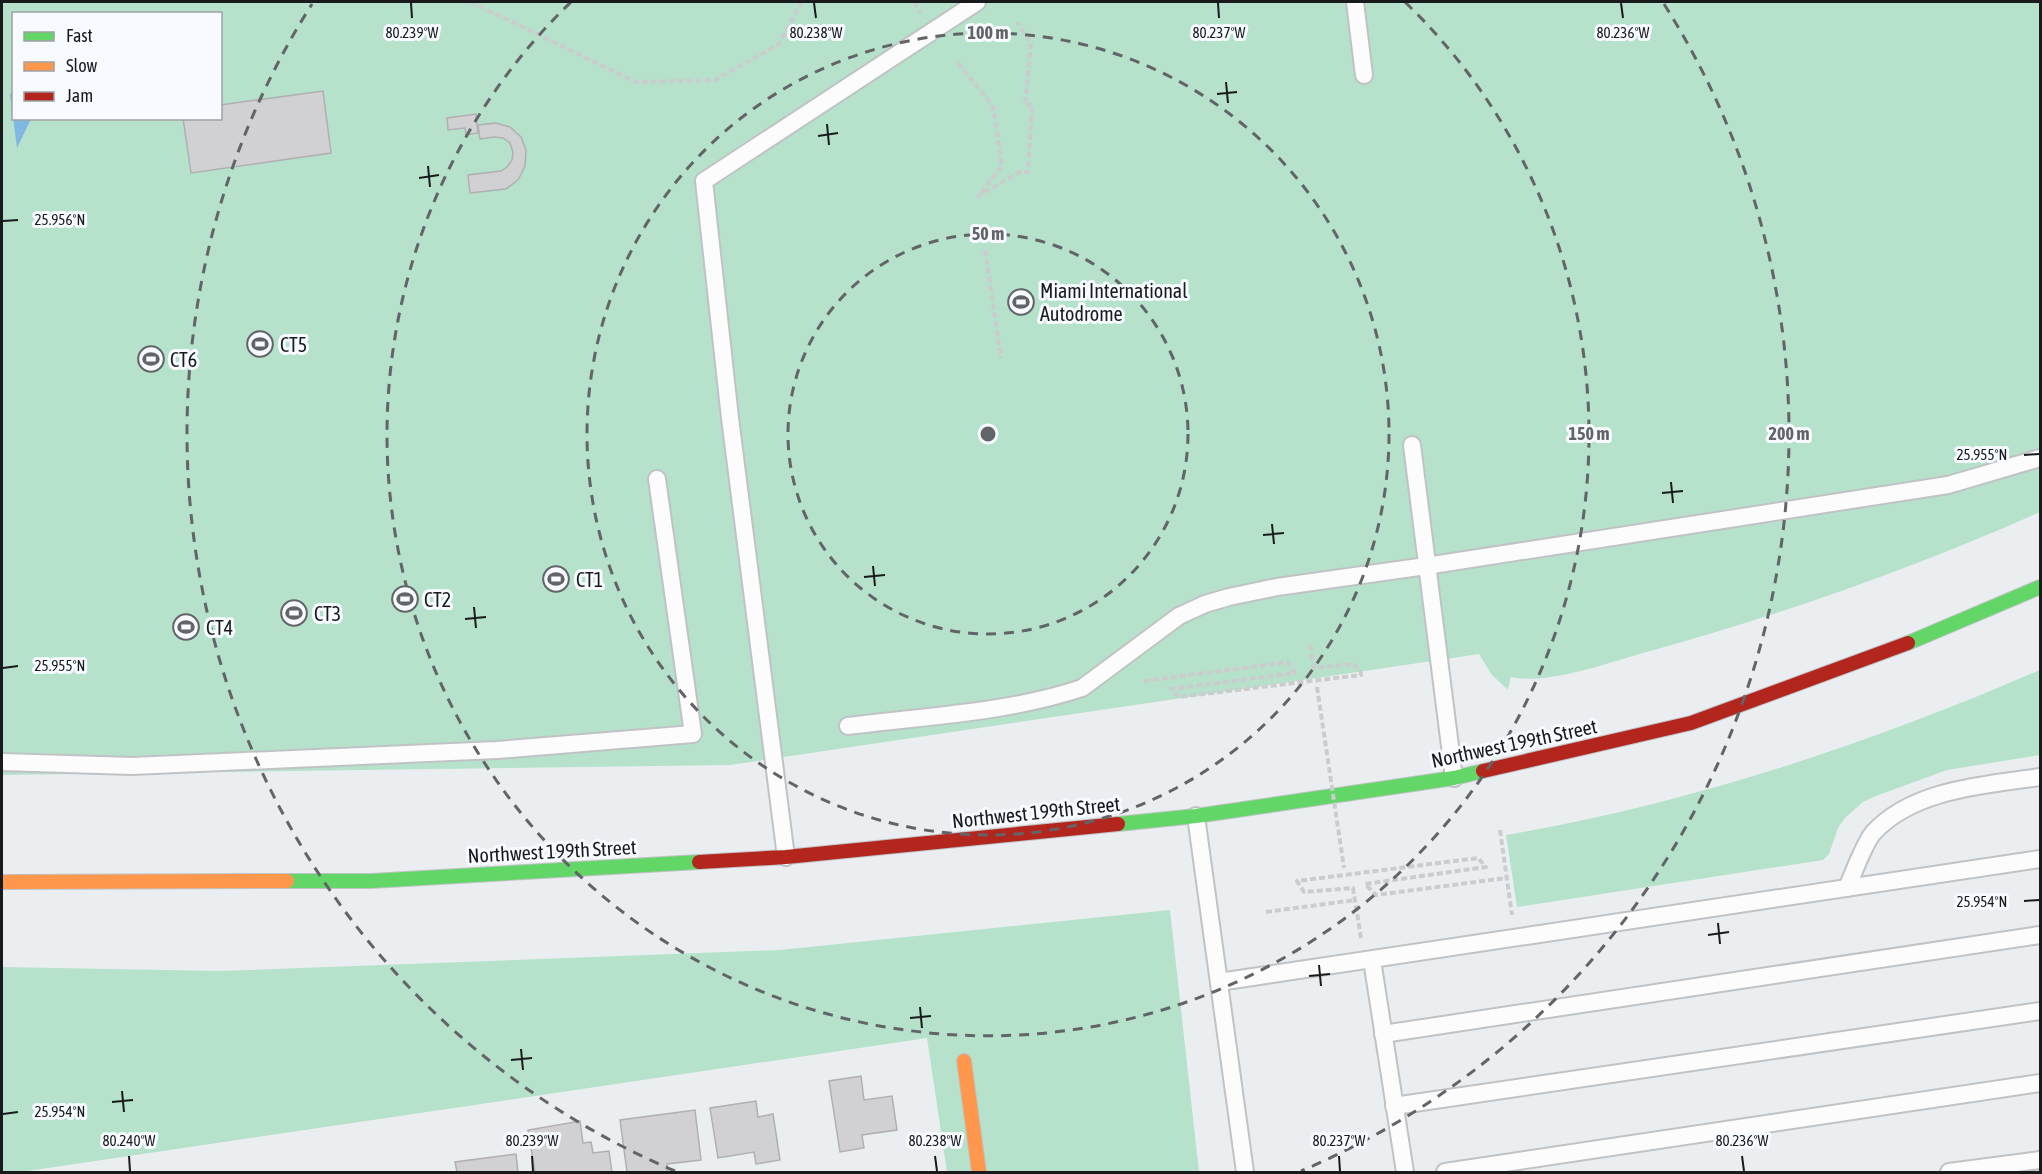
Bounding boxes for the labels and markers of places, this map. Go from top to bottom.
place label: Miami International Autodrome [1040,279,1188,325]
sports icon: Miami International Autodrome [1006,287,1036,317]
sports icon: CT5 [245,329,275,359]
place label: CT5 [280,333,307,356]
sports icon: CT6 [136,344,166,374]
place label: CT6 [170,348,197,371]
centre of rings [978,424,998,444]
sports icon: CT1 [541,564,571,594]
place label: CT1 [576,568,603,591]
sports icon: CT2 [390,584,420,614]
place label: CT2 [424,588,451,611]
sports icon: CT3 [279,598,309,628]
place label: CT3 [314,602,341,625]
sports icon: CT4 [171,612,201,642]
place label: CT4 [206,616,233,639]

